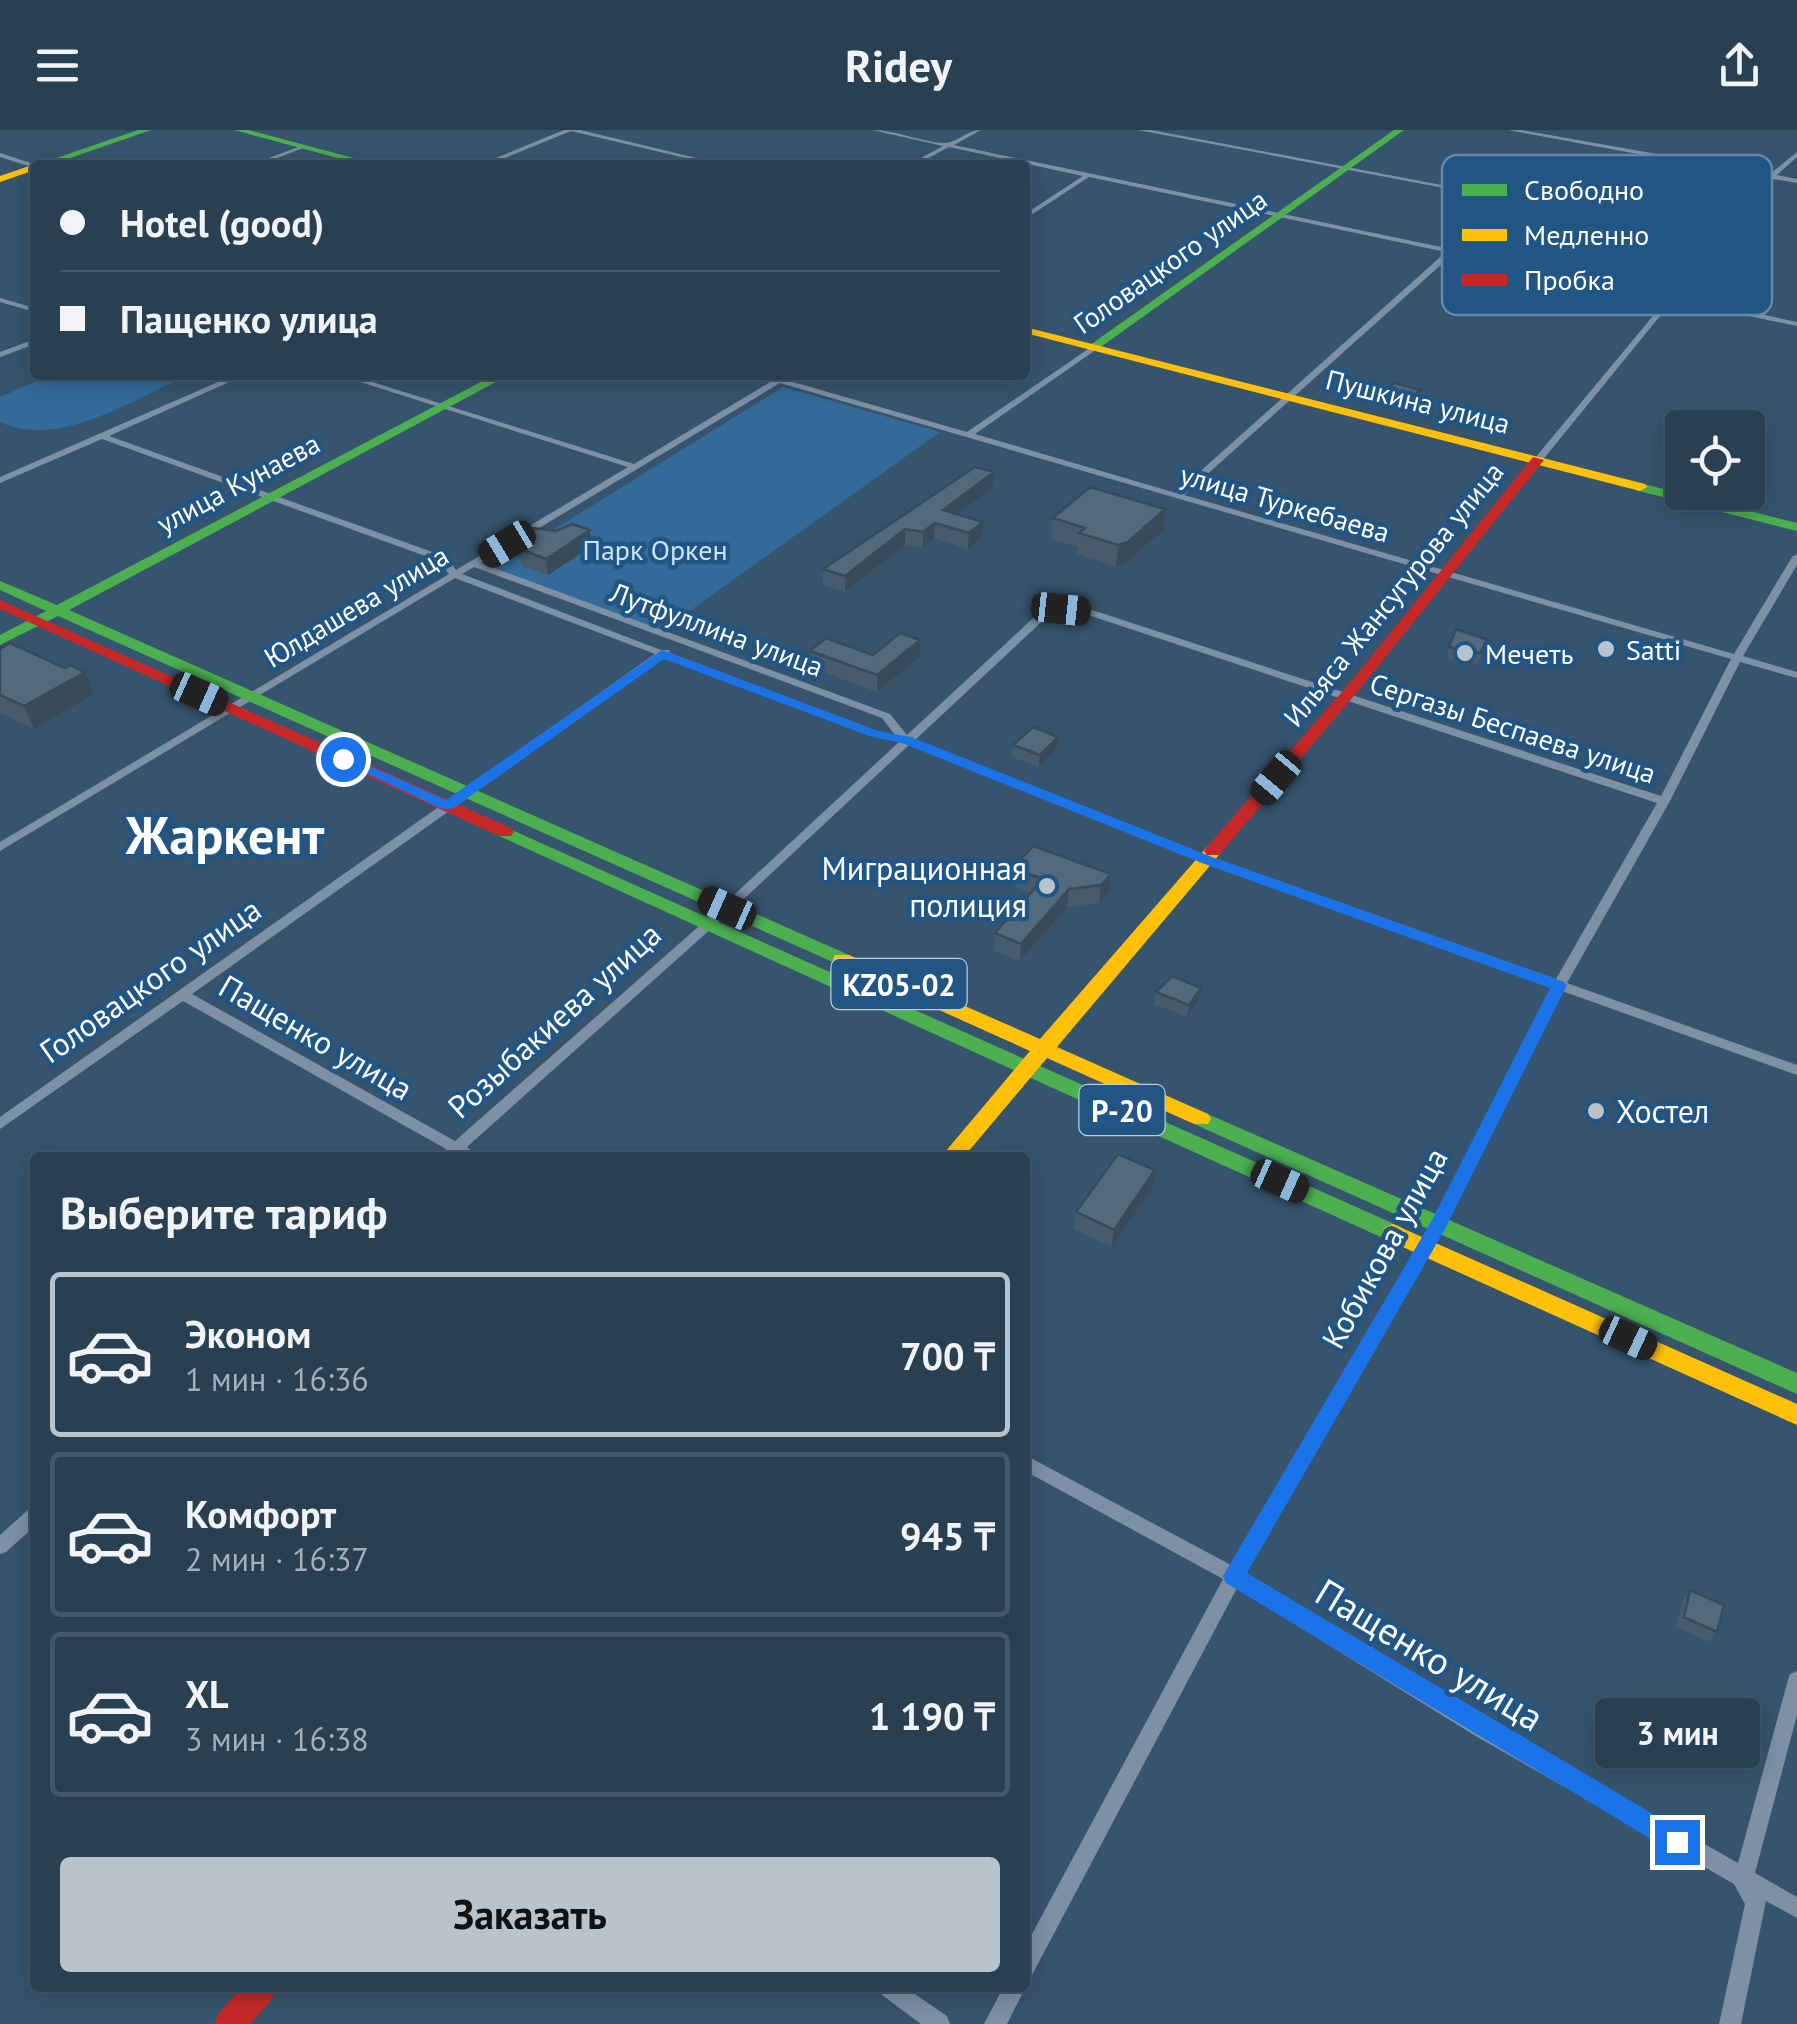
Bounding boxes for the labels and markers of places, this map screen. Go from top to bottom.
place label: Satti [1626,631,1681,668]
place label: Мечеть [1485,635,1573,672]
marker: Satti [1595,638,1617,660]
marker: Мечеть [1454,642,1476,664]
place label: Миграционная полиция [821,847,1027,926]
marker: Миграционная полиция [1036,875,1058,897]
place label: Хостел [1616,1090,1709,1132]
marker: Хостел [1585,1100,1607,1122]

